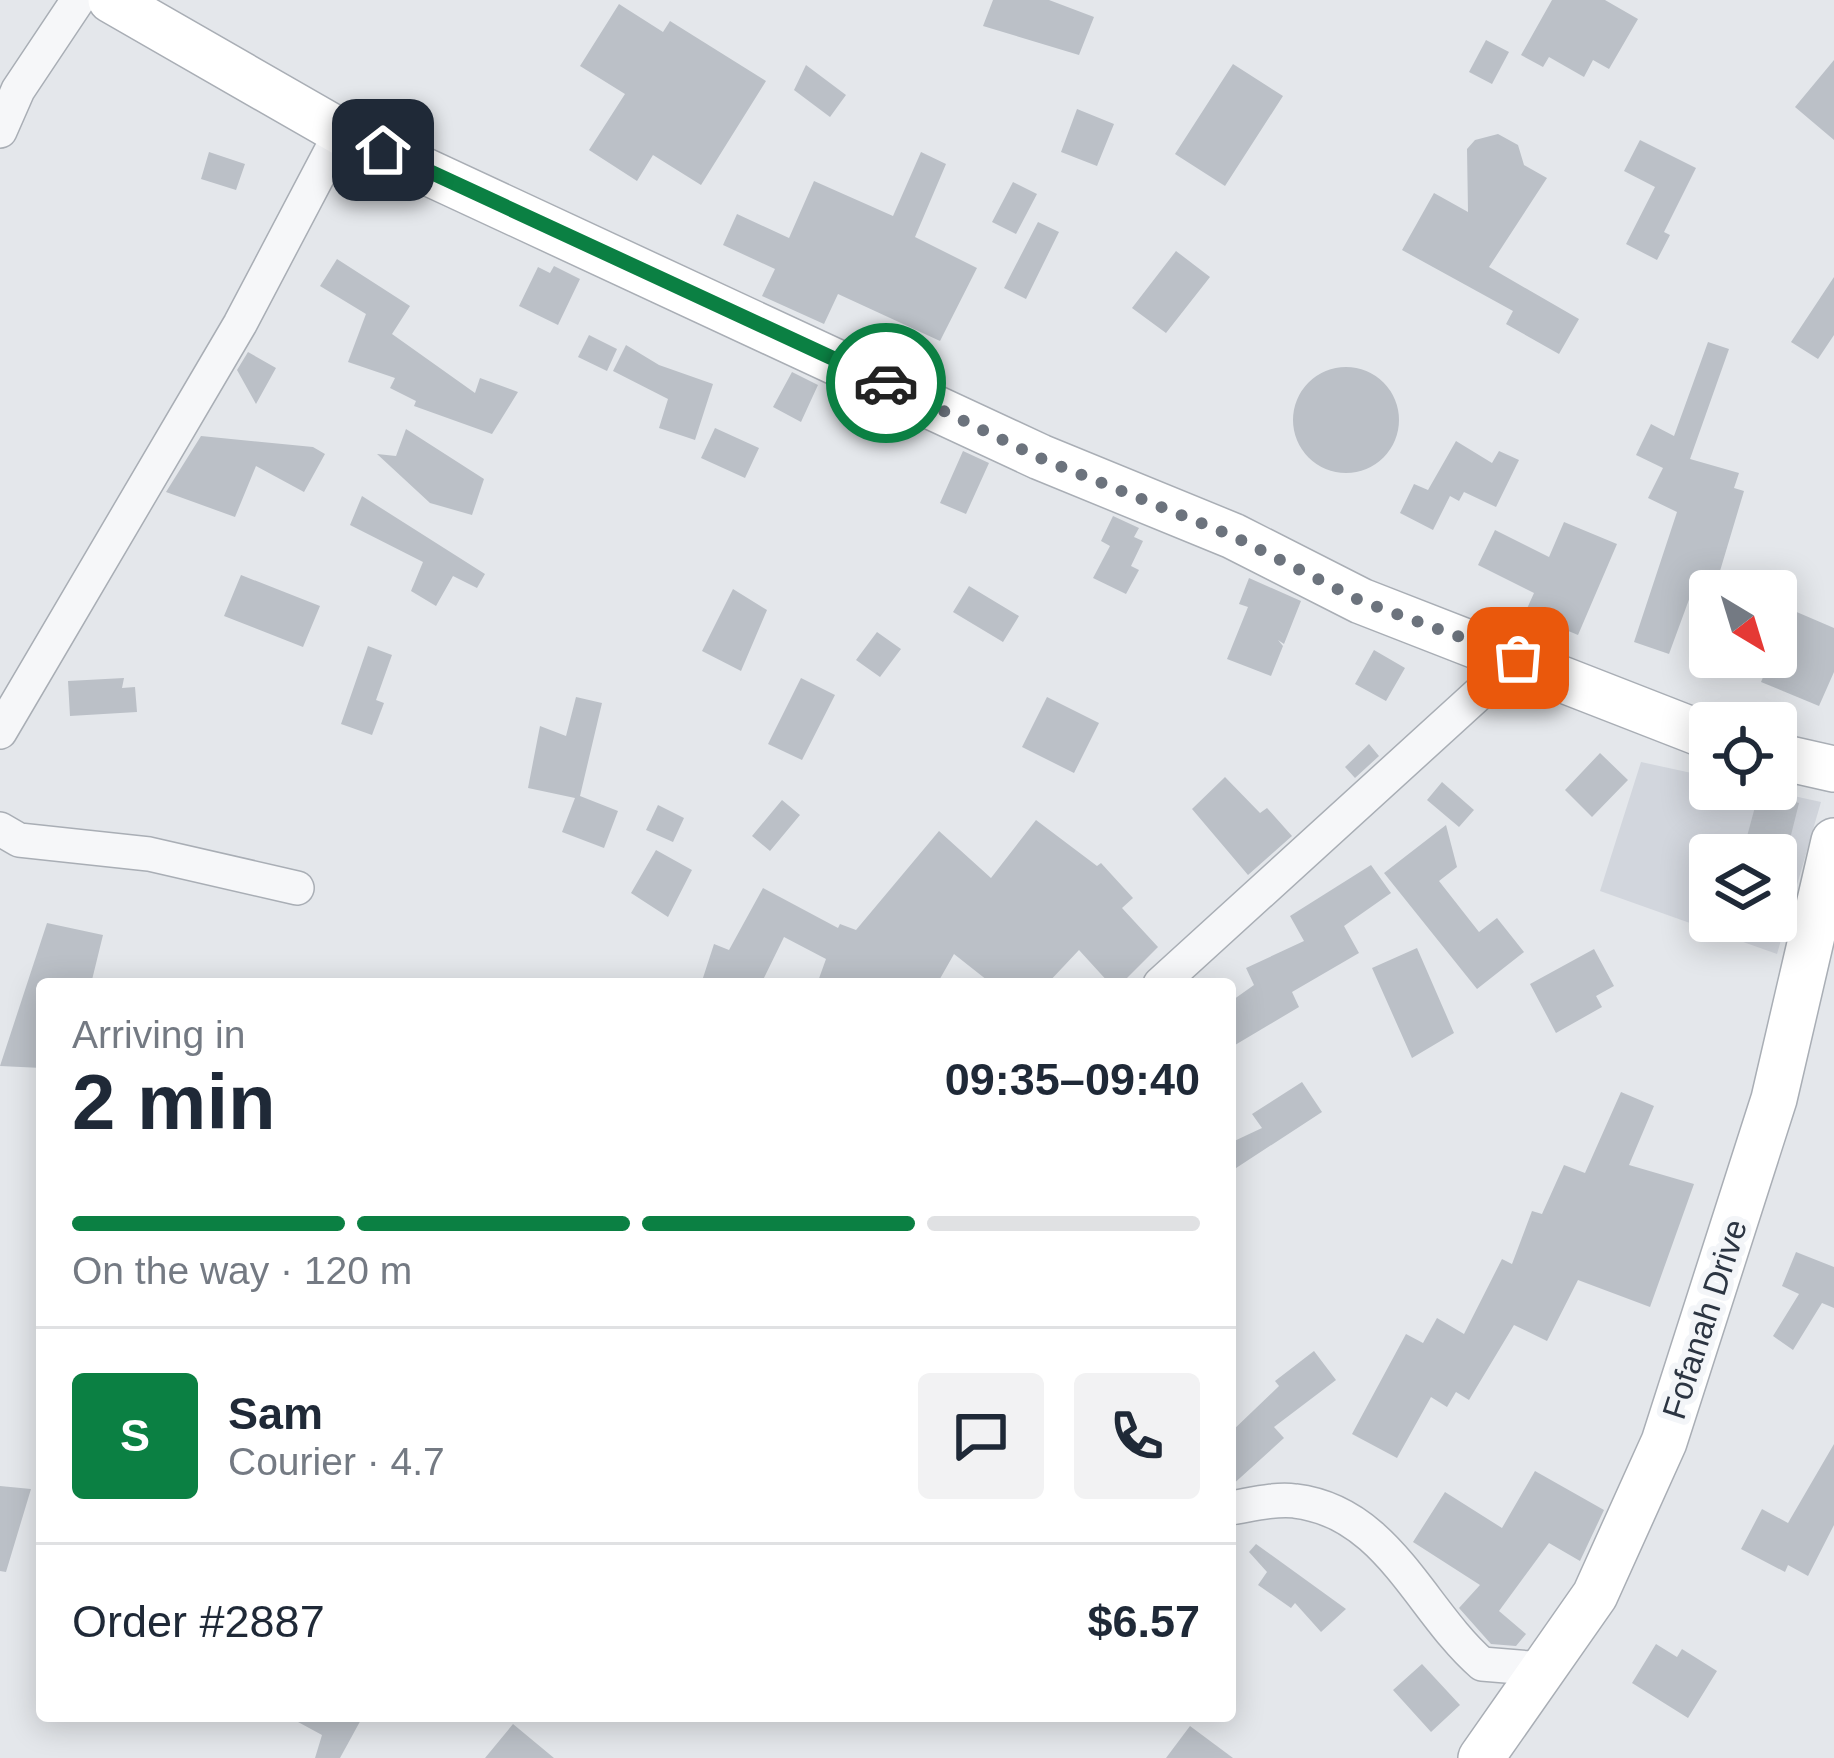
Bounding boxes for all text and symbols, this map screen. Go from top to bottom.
pin [332,99,434,201]
icon: home [350,117,416,183]
courier [826,323,946,443]
icon: car [853,350,919,416]
north arrow [1689,570,1797,678]
map controls [1689,570,1797,942]
pin [1467,607,1569,709]
icon: bag [1485,625,1551,691]
button: locate [1689,702,1797,810]
button: layers [1689,834,1797,942]
text: Arriving in [72,1013,245,1056]
text: 09:35–09:40 [945,1054,1200,1105]
text: 2 min [72,1058,276,1146]
street label: Fofanah Drive [1655,1215,1754,1423]
text: On the way · 120 m [72,1249,412,1292]
button: chat [918,1373,1044,1499]
button: phone [1074,1373,1200,1499]
text: Sam [228,1388,323,1439]
text: S [120,1410,150,1461]
text: Courier · 4.7 [228,1440,445,1483]
text: Order #2887 [72,1596,325,1647]
text: $6.57 [1087,1596,1200,1647]

